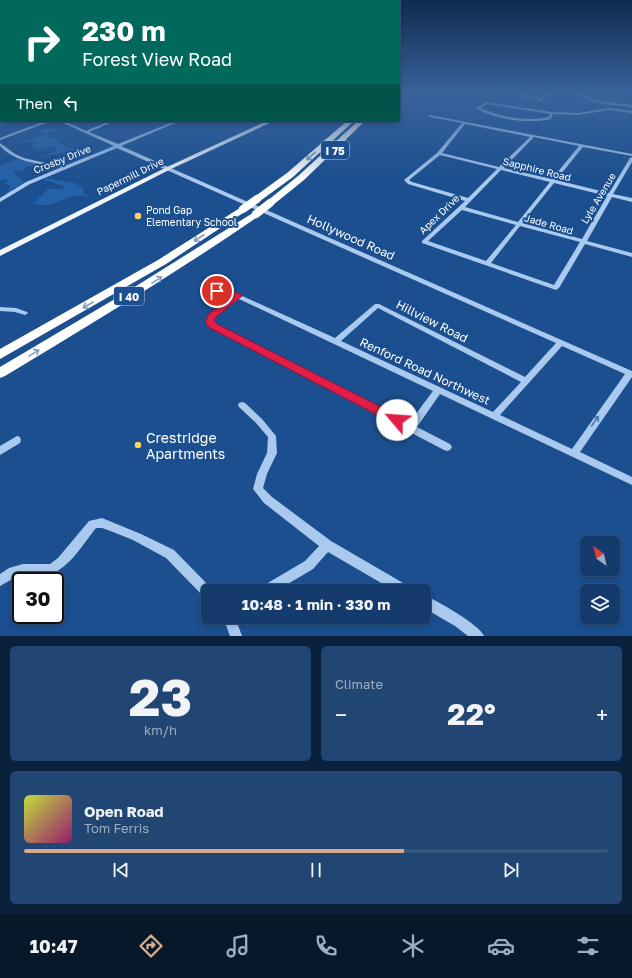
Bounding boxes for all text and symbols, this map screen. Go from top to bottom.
text: 230 m [82,14,166,47]
icon: right [16,16,68,68]
text: Forest View Road [82,48,232,70]
icon: left [60,92,82,114]
text: Then [16,94,52,112]
road number: I 75 [321,141,349,159]
street label: Crosby Drive [32,142,93,176]
one-way arrow [306,151,316,160]
street label: Papermill Drive [94,154,166,197]
street label: Sapphire Road [502,155,572,183]
street label: Lyle Avenue [578,170,618,226]
street label: Apex Drive [416,192,462,236]
place label: Pond Gap Elementary School [146,204,237,228]
marker: Pond Gap Elementary School [133,211,143,221]
street label: Hollywood Road [305,211,397,263]
street label: Jade Road [523,211,575,237]
one-way arrow [194,234,205,242]
pin [200,274,234,308]
one-way arrow [151,275,163,283]
icon: arrive [206,280,228,302]
road number: I 40 [114,287,144,305]
street label: Hillview Road [394,296,470,346]
one-way arrow [82,302,94,310]
street label: Renford Road Northwest [357,334,493,408]
one-way arrow [28,349,40,357]
position arrow [376,399,418,441]
one-way arrow [591,415,599,426]
place label: Crestridge Apartments [146,429,225,462]
marker: Crestridge Apartments [133,440,143,450]
north arrow [580,536,620,576]
map controls [580,536,620,624]
speed limit sign: 30 [12,572,64,624]
button: layers [580,584,620,624]
text: 10:48 · 1 min · 330 m [242,595,390,613]
text: 23 [129,665,192,727]
text: Climate [335,676,383,692]
text: 22° [447,696,496,732]
text: − [335,701,347,728]
text: + [596,701,608,728]
text: km/h [144,722,177,738]
text: Open Road [84,802,164,820]
text: Tom Ferris [84,820,149,836]
icon: previous [110,859,132,881]
icon: pause [305,859,327,881]
icon: next [500,859,522,881]
icon: directions [137,932,165,960]
icon: music [224,932,252,960]
icon: phone [312,932,340,960]
icon: climate [399,932,427,960]
icon: car [487,932,515,960]
icon: filters [574,932,602,960]
text: 10:47 [30,935,78,957]

